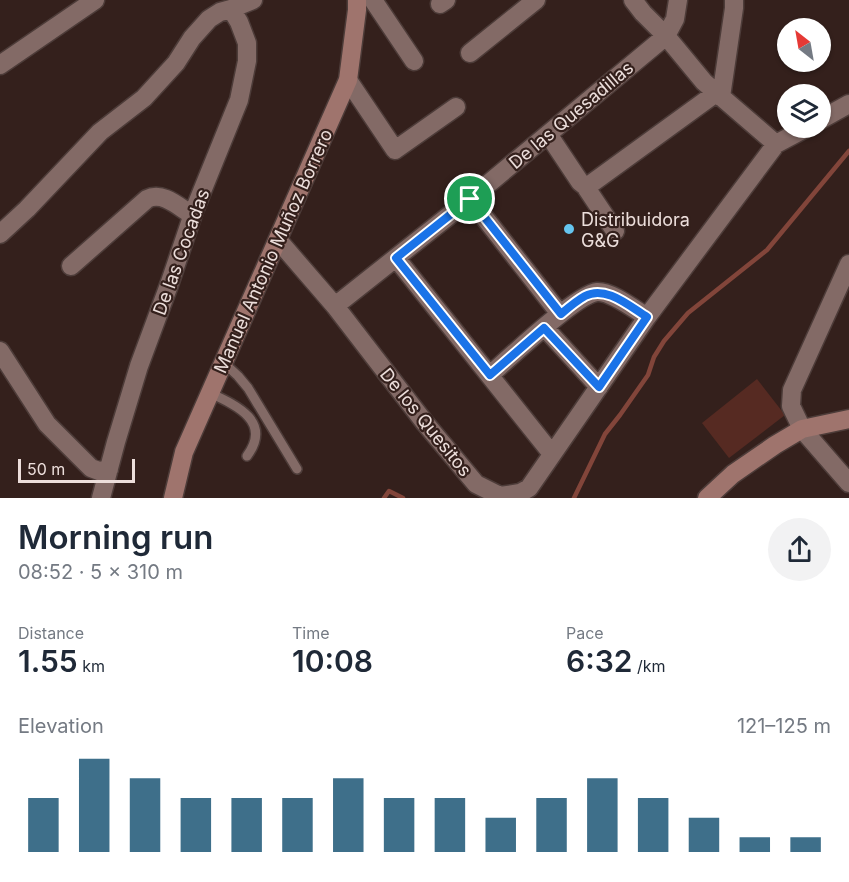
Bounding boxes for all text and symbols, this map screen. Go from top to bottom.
north arrow [777,18,831,72]
map controls [777,18,831,138]
street label: De las Quesadillas [505,57,637,173]
button: layers [777,84,831,138]
street label: Manuel Antonio Muñoz Borrero [210,126,336,376]
pin [444,173,495,224]
icon: arrive [453,182,486,215]
street label: De las Cocadas [148,186,214,318]
place label: Distribuidora G&G [581,209,690,251]
marker: Distribuidora G&G [562,222,576,236]
street label: De los Quesitos [376,364,476,480]
scale bar [18,456,135,484]
text: 50 m [27,459,65,479]
text: Morning run [18,517,213,557]
button: share [768,518,831,581]
text: 08:52 · 5 × 310 m [18,560,183,584]
text: Distance [18,623,84,643]
text: Time [292,623,330,643]
text: Pace [566,623,604,643]
text: 1.55 [18,643,78,679]
text: 10:08 [292,643,373,679]
text: 6:32 [566,643,633,679]
text: km [78,656,105,676]
text: /km [633,656,666,676]
text: Elevation [18,714,104,738]
text: 121–125 m [737,714,831,738]

